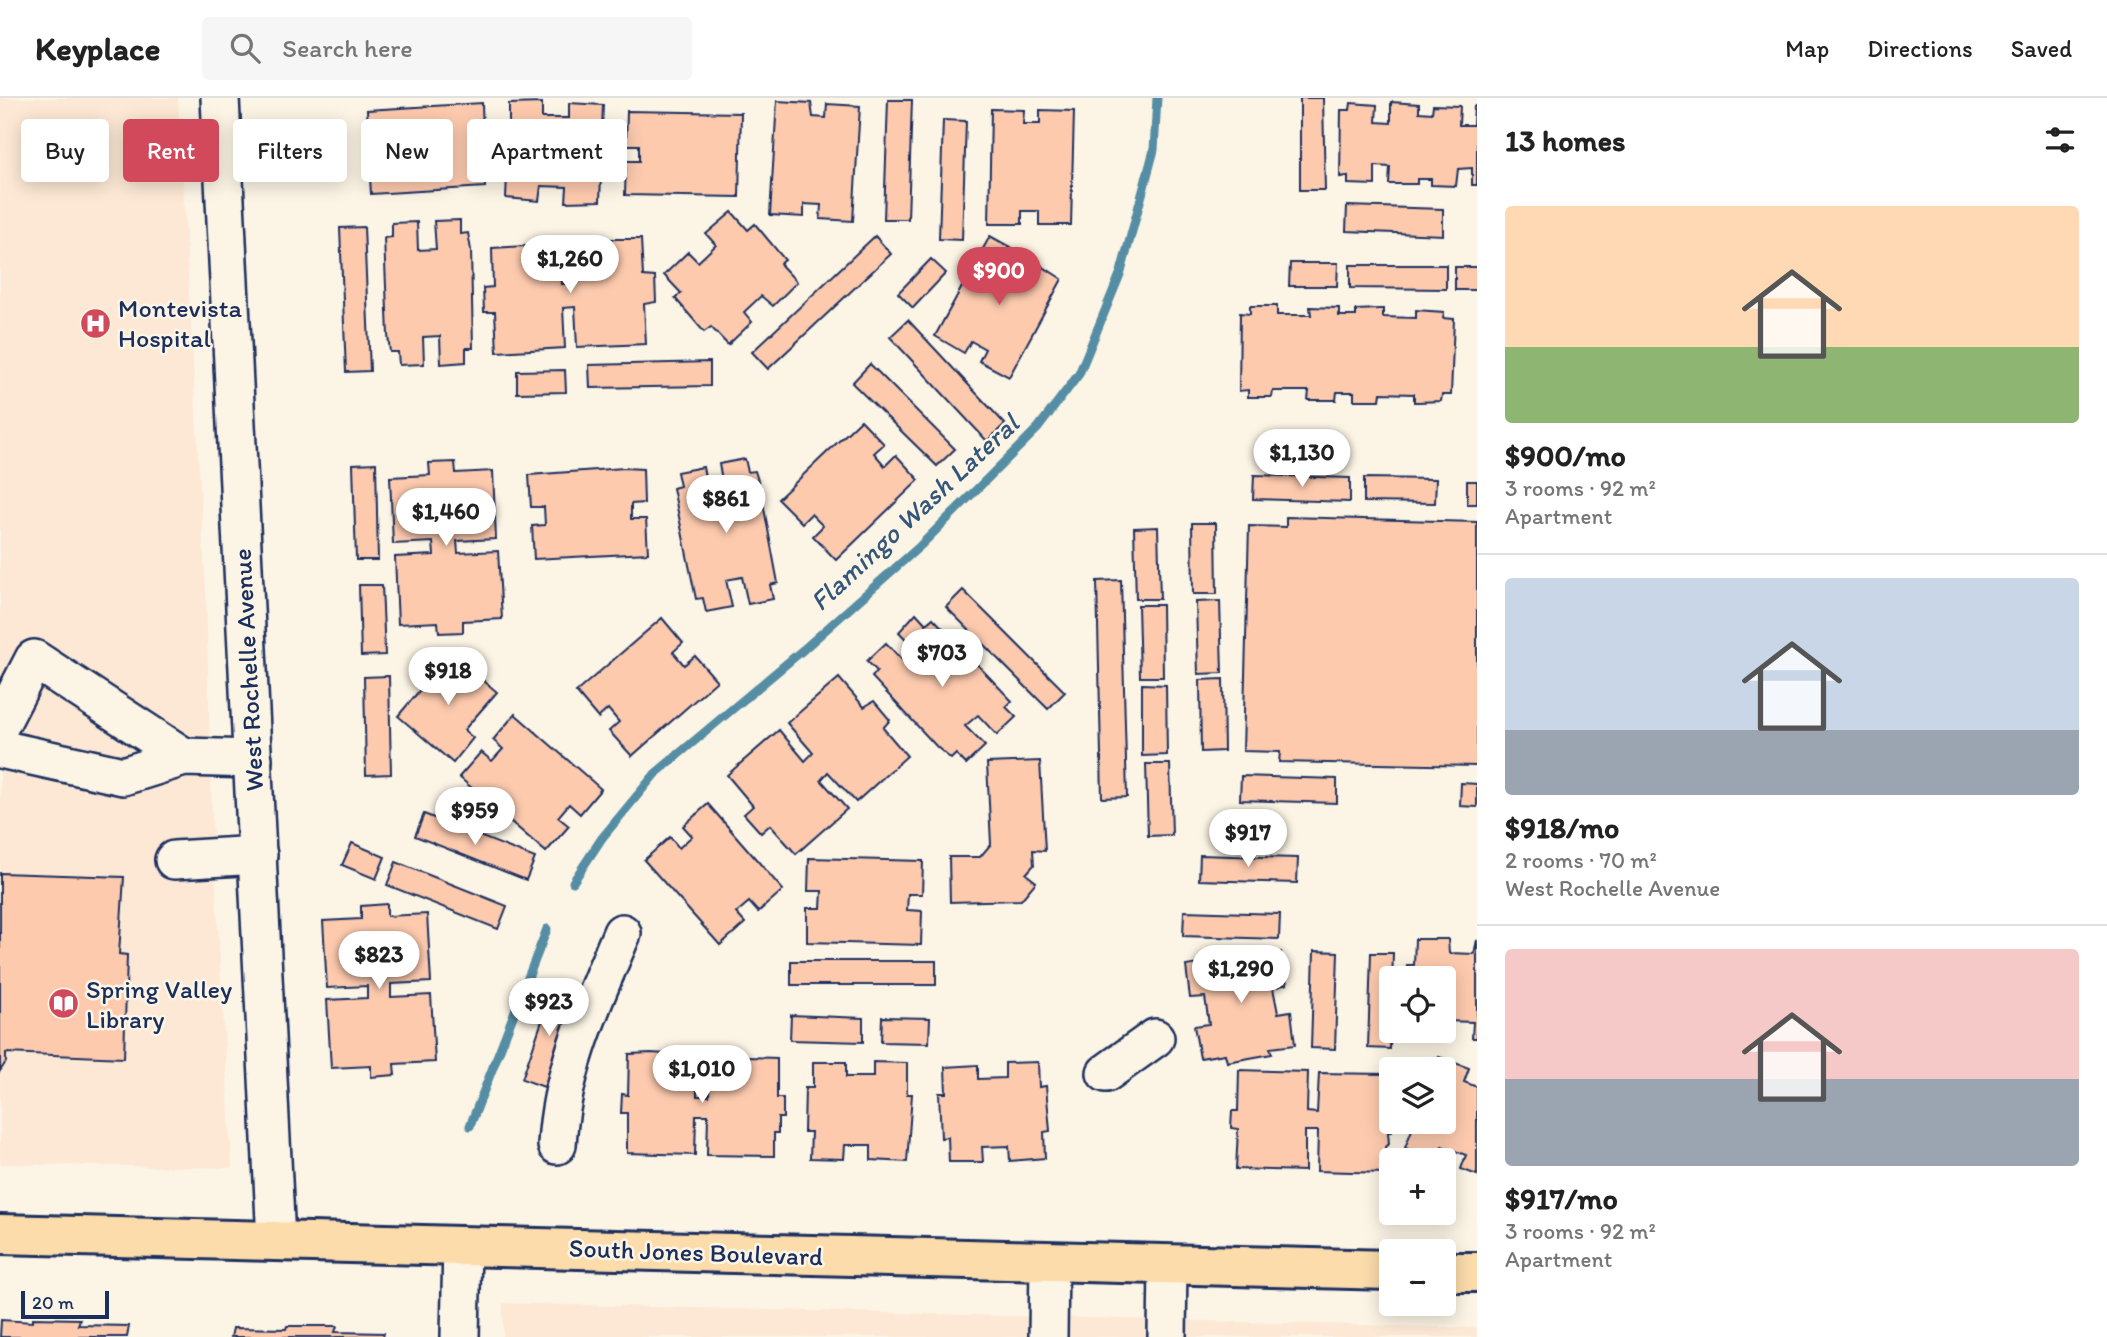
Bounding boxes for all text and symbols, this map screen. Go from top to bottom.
search box [202,17,692,80]
text: Keyplace [35,29,160,68]
icon: search [226,29,264,67]
text: Search here [282,32,413,64]
text: Map [1785,34,1829,63]
text: Directions [1867,34,1973,63]
text: Saved [2011,34,2072,63]
chip: Buy [21,119,109,182]
chip: Rent [123,119,219,182]
chip: Filters [233,119,347,182]
chip: New [361,119,453,182]
chip: Apartment [467,119,627,182]
icon: filters [2041,121,2079,159]
text: 13 homes [1505,122,1625,159]
pin: $1,260 [513,236,627,295]
text: $1,260 [537,244,603,272]
pin: $900 [958,248,1040,307]
icon: home [1729,251,1855,377]
text: $900 [973,256,1025,284]
place label: Montevista Hospital [118,292,242,354]
hospital icon: Montevista Hospital [78,306,112,340]
water label: Flamingo Wash Lateral [802,405,1027,618]
pin: $1,130 [1245,430,1359,489]
text: $900/mo [1505,437,1626,474]
text: $1,130 [1269,438,1335,466]
text: 3 rooms · 92 m² [1505,474,1656,502]
pin: $861 [685,476,767,535]
text: $861 [702,484,750,512]
pin: $1,460 [389,489,503,548]
text: $1,460 [412,497,480,525]
text: Apartment [1505,502,1612,530]
street label: West Rochelle Avenue [226,548,270,792]
icon: home [1729,623,1855,749]
pin: $703 [901,630,983,689]
text: $703 [917,638,967,666]
pin: $918 [407,648,489,707]
text: $918 [425,656,471,684]
pin: $959 [434,788,516,847]
text: $959 [451,796,499,824]
text: $918/mo [1505,809,1619,846]
pin: $917 [1207,810,1289,869]
text: $917 [1225,818,1271,846]
text: 2 rooms · 70 m² [1505,846,1657,874]
text: West Rochelle Avenue [1505,874,1720,902]
pin: $823 [338,932,420,991]
text: $823 [355,940,403,968]
pin: $1,290 [1184,946,1298,1005]
text: $1,290 [1208,954,1274,982]
map controls [1379,966,1456,1316]
button: locate [1379,966,1456,1043]
place label: Spring Valley Library [86,973,232,1035]
pin: $923 [508,978,590,1038]
library icon: Spring Valley Library [46,987,80,1021]
text: $923 [525,987,573,1015]
icon: home [1729,994,1855,1120]
pin: $1,010 [645,1046,759,1105]
text: $1,010 [669,1054,735,1082]
button: layers [1379,1057,1456,1134]
button: + [1379,1148,1456,1225]
text: $917/mo [1505,1180,1618,1217]
text: 3 rooms · 92 m² [1505,1217,1656,1245]
street label: South Jones Boulevard [568,1232,824,1272]
button: − [1379,1239,1456,1316]
text: Apartment [1505,1245,1612,1273]
scale bar [21,1288,108,1320]
text: 20 m [32,1291,74,1314]

